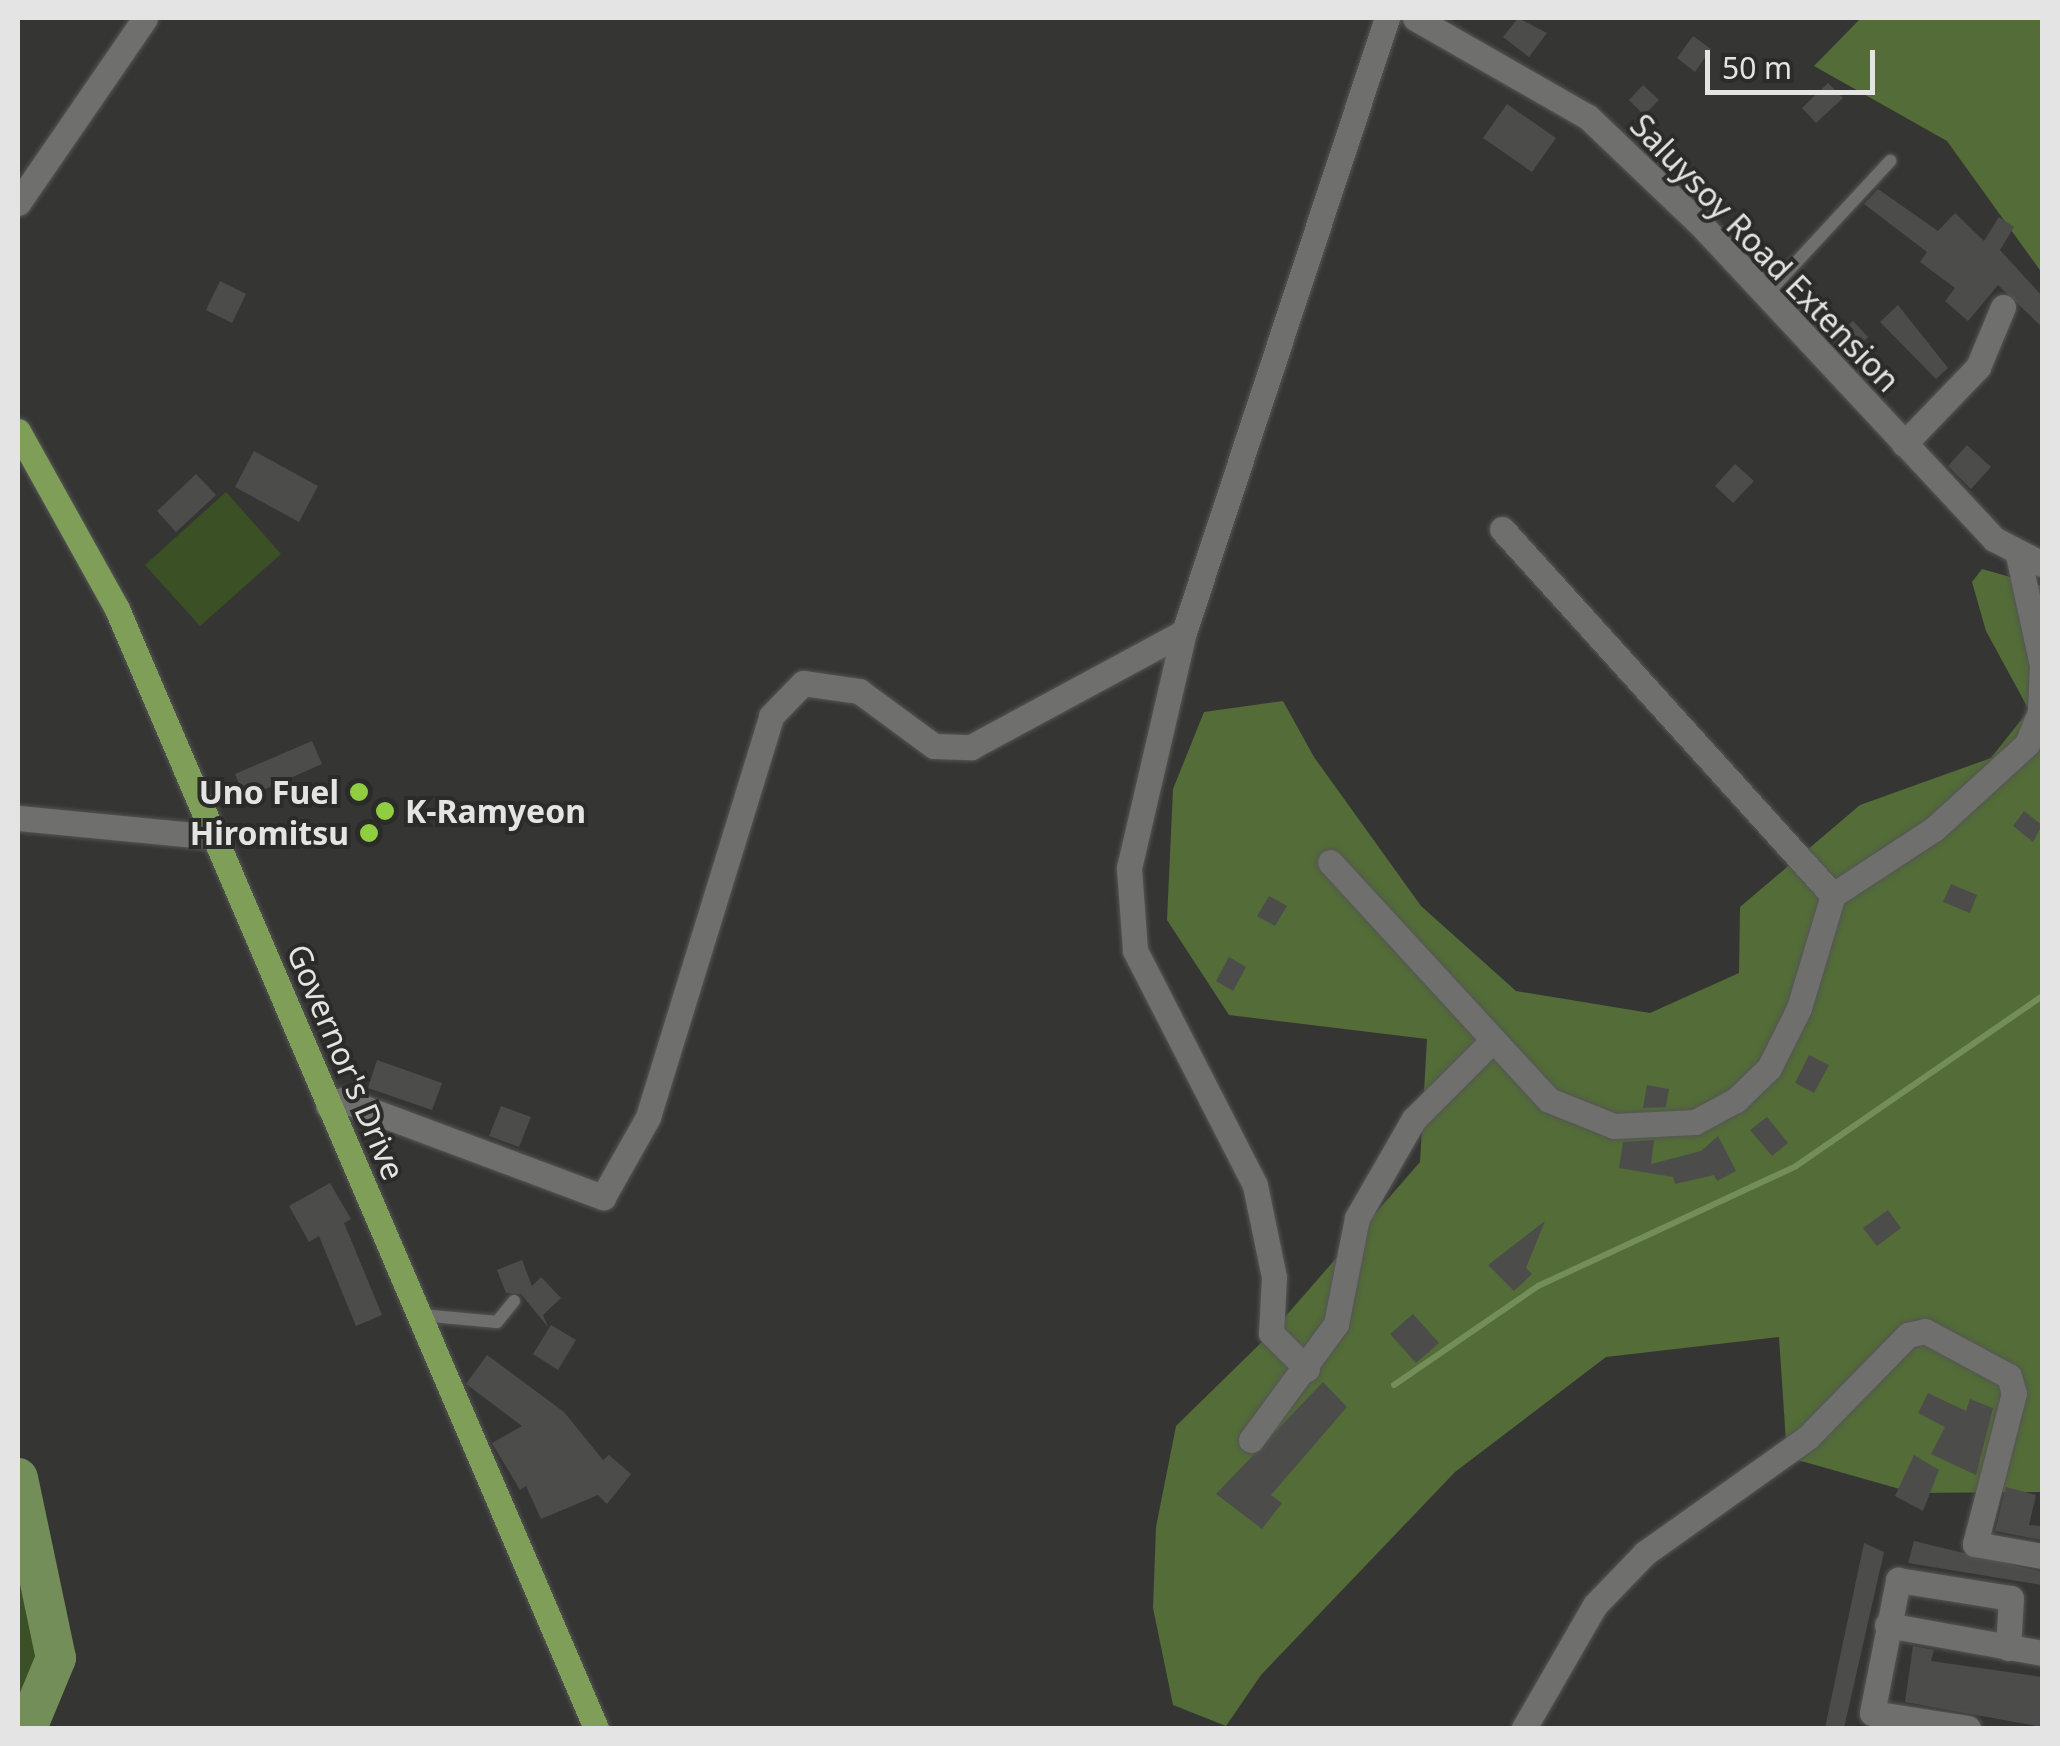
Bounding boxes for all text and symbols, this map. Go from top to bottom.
scale bar [1710,30,1880,92]
text: 50 m [1722,47,1792,88]
street label: Saluysoy Road Extension [1622,106,1908,400]
place label: Uno Fuel [199,773,339,811]
marker: Uno Fuel [348,781,370,803]
place label: K-Ramyeon [405,792,586,830]
marker: K-Ramyeon [374,800,396,822]
place label: Hiromitsu [190,814,349,852]
marker: Hiromitsu [358,822,380,844]
street label: Governor's Drive [279,938,413,1186]

